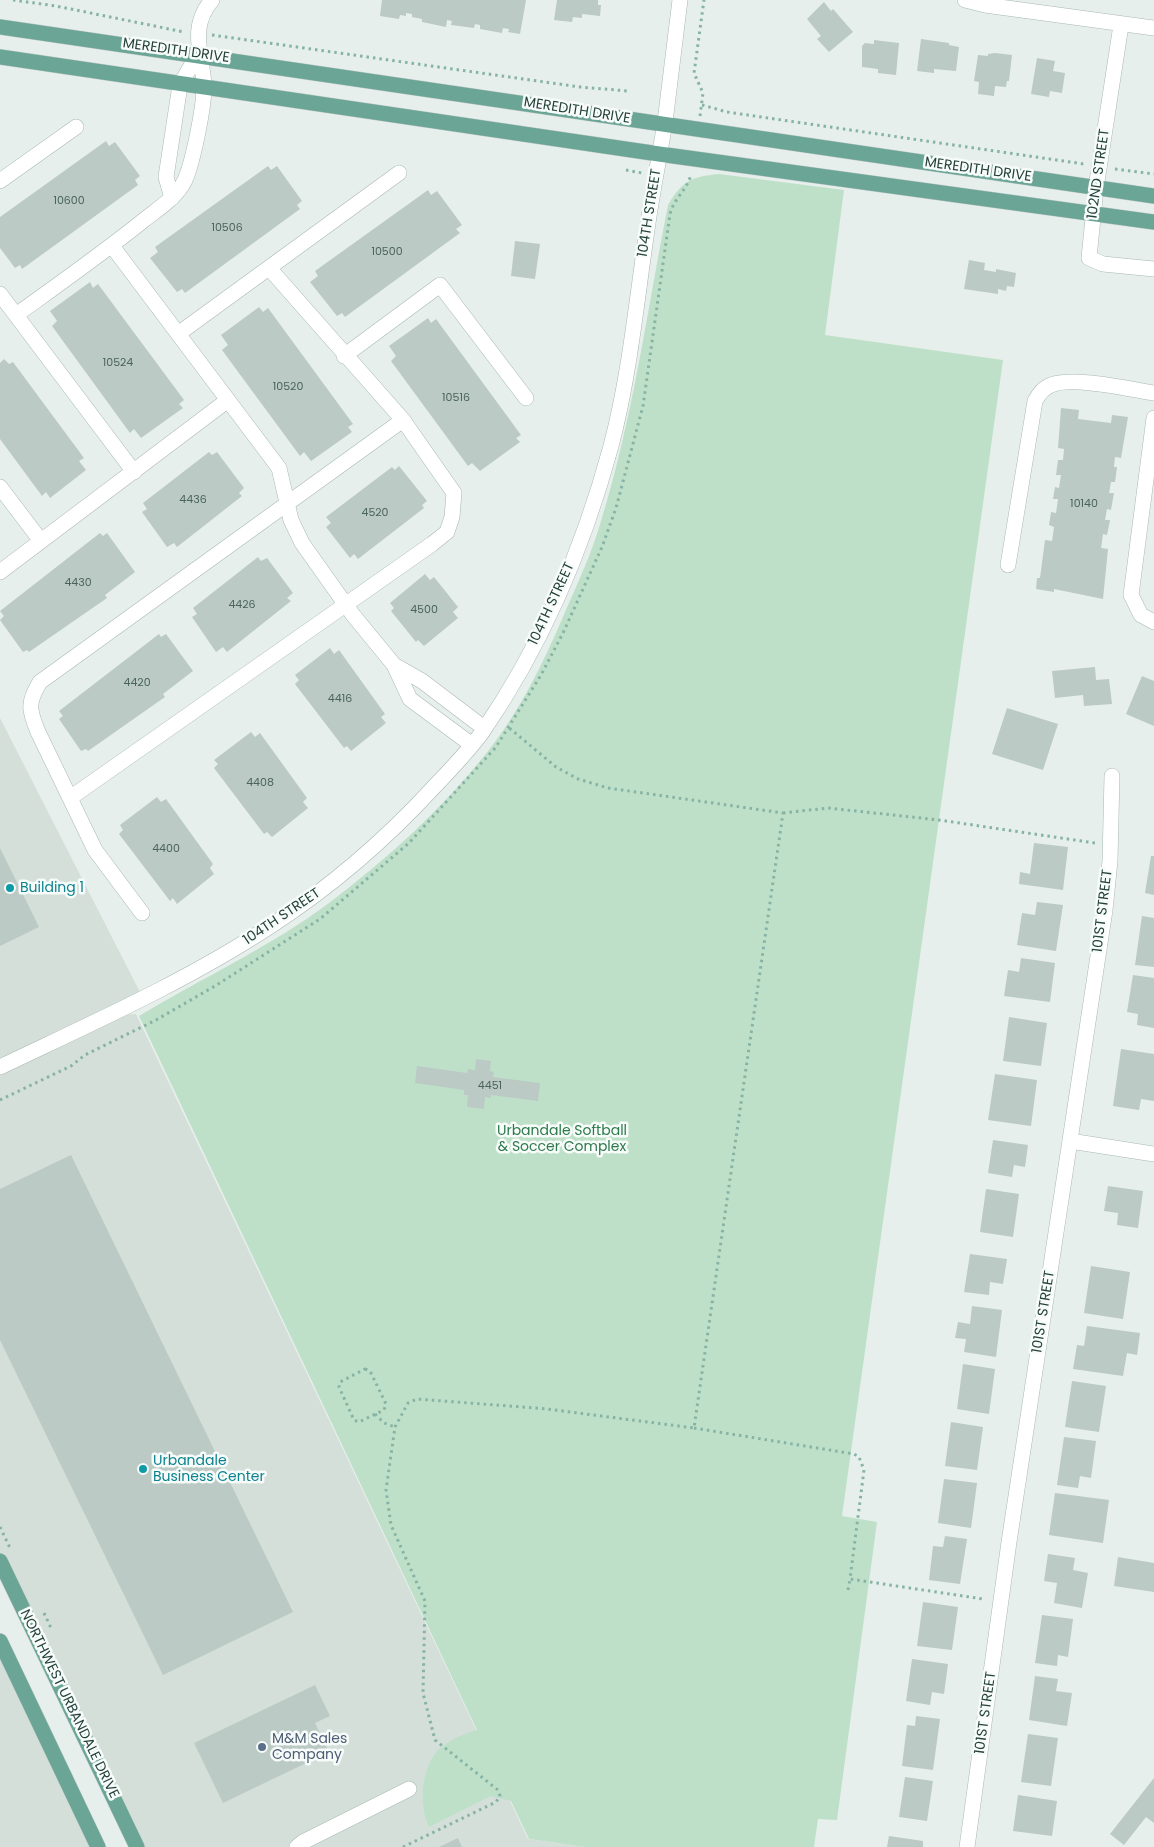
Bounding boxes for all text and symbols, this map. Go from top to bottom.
street label: MEREDITH DRIVE [121,35,231,67]
street label: MEREDITH DRIVE [522,94,632,128]
street label: 102ND STREET [1084,128,1114,220]
street label: MEREDITH DRIVE [923,154,1033,186]
street label: 104TH STREET [635,168,665,258]
house number: 10600 [53,194,85,208]
house number: 10506 [211,221,243,235]
house number: 10500 [371,245,403,259]
house number: 10524 [103,356,133,370]
house number: 10520 [273,380,303,394]
house number: 10516 [442,391,470,405]
house number: 4436 [179,493,207,507]
house number: 10140 [1070,497,1098,511]
house number: 4520 [361,506,389,520]
street label: 104TH STREET [526,560,578,648]
house number: 4430 [64,576,92,590]
house number: 4426 [228,598,256,612]
house number: 4500 [410,603,438,617]
house number: 4420 [123,676,151,690]
house number: 4416 [328,692,352,706]
house number: 4408 [246,776,274,790]
house number: 4400 [152,842,180,856]
street label: 101ST STREET [1090,869,1116,953]
place label: Building 1 [20,880,84,896]
marker: Building 1 [4,882,16,894]
street label: 104TH STREET [240,885,324,949]
house number: 4451 [478,1079,502,1093]
park label: Urbandale Softball & Soccer Complex [497,1123,627,1156]
street label: 101ST STREET [1029,1269,1059,1355]
place label: Urbandale Business Center [153,1453,265,1485]
marker: Urbandale Business Center [137,1463,149,1475]
street label: NORTHWEST URBANDALE DRIVE [16,1607,122,1801]
street label: 101ST STREET [972,1670,1000,1756]
place label: M&M Sales Company [272,1731,347,1764]
marker: M&M Sales Company [256,1741,268,1753]

